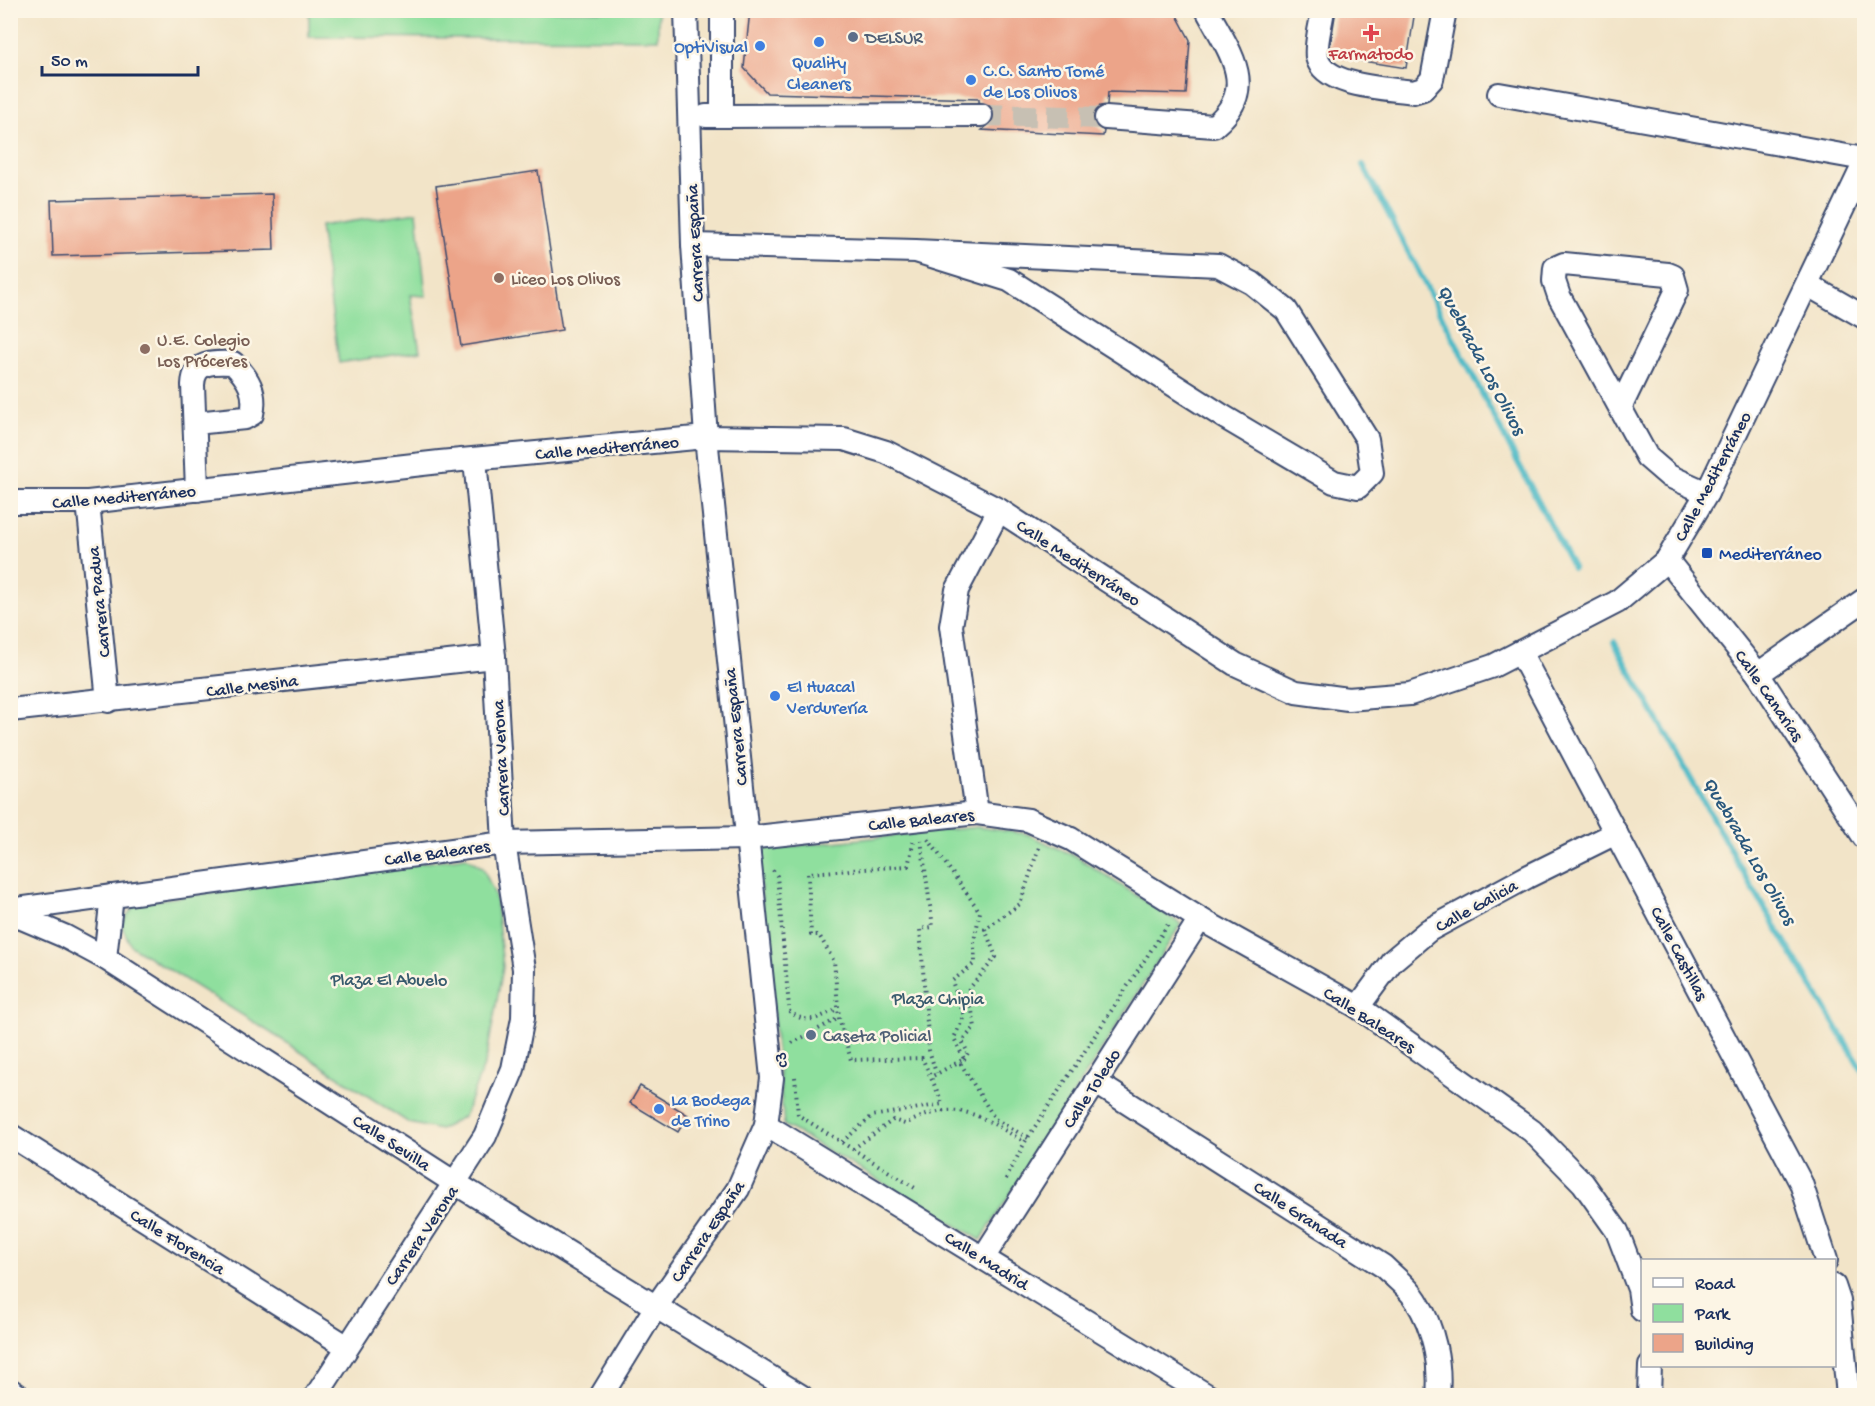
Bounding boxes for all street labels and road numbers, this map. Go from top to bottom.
street label: Carrera España [683,183,710,302]
street label: Calle Mediterráneo [1671,409,1757,546]
street label: Calle Mediterráneo [535,433,680,466]
street label: Calle Mediterráneo [52,482,197,515]
street label: Calle Mediterráneo [1012,516,1144,612]
street label: Carrera Padua [84,544,117,658]
street label: Calle Canarias [1729,647,1808,747]
street label: Carrera España [721,666,754,786]
street label: Calle Mesina [205,671,300,704]
street label: Carrera Verona [489,698,516,816]
street label: Calle Baleares [867,805,976,837]
street label: Calle Baleares [383,837,493,872]
street label: Calle Galicia [1433,876,1523,938]
street label: Calle Castillas [1644,904,1712,1006]
street label: Calle Baleares [1318,983,1420,1060]
street label: Calle Toledo [1060,1046,1127,1133]
street label: c3 [771,1051,794,1068]
street label: Calle Sevilla [348,1111,434,1178]
street label: Carrera España [667,1177,751,1287]
street label: Calle Granada [1249,1178,1351,1255]
street label: Carrera Verona [382,1182,465,1290]
street label: Calle Florencia [125,1206,229,1281]
street label: Calle Madrid [940,1228,1033,1297]

